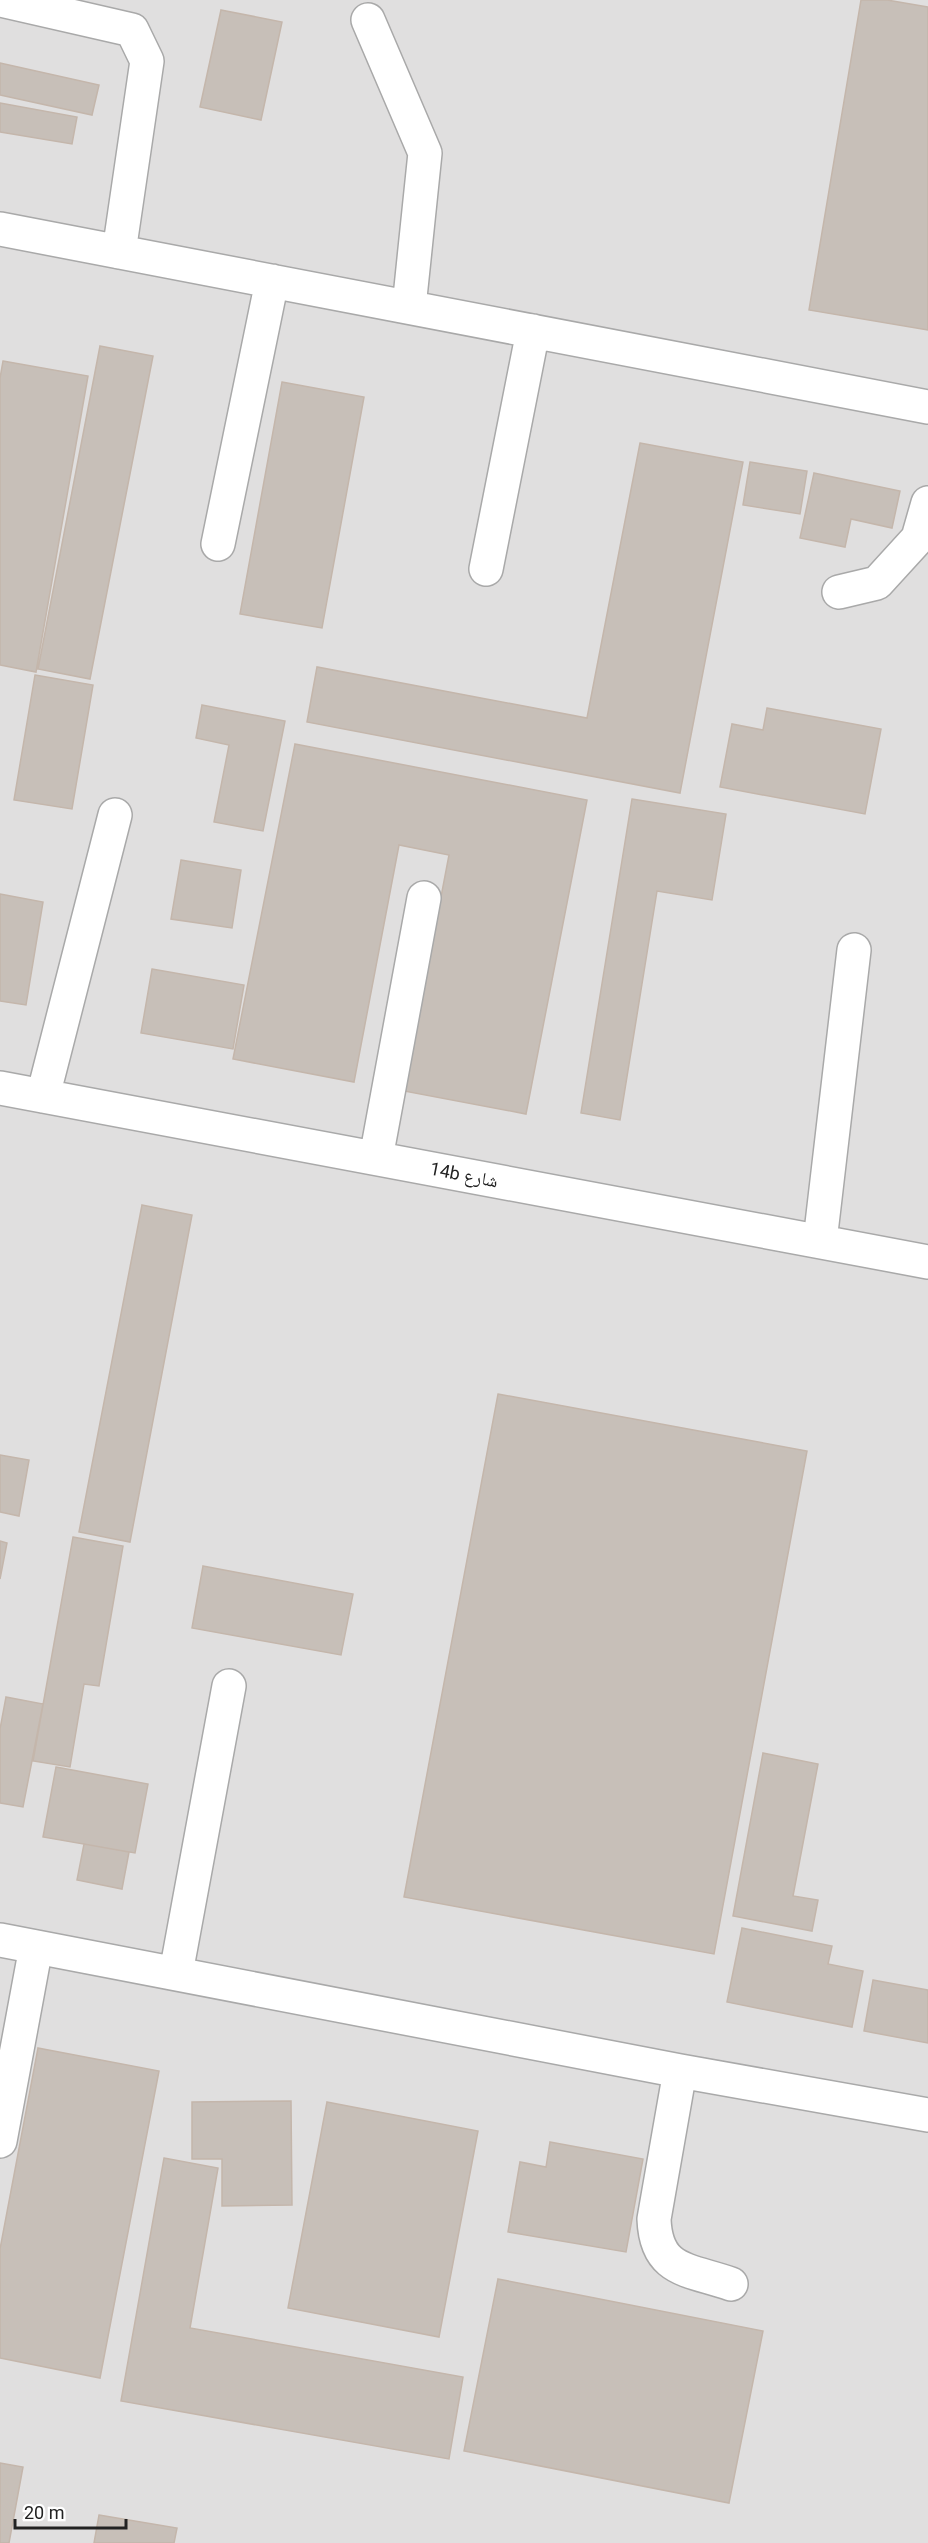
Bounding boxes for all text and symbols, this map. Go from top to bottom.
street label: 14b شارع [428,1158,500,1192]
scale bar [15,2492,126,2530]
text: 20 m [24,2502,64,2523]

